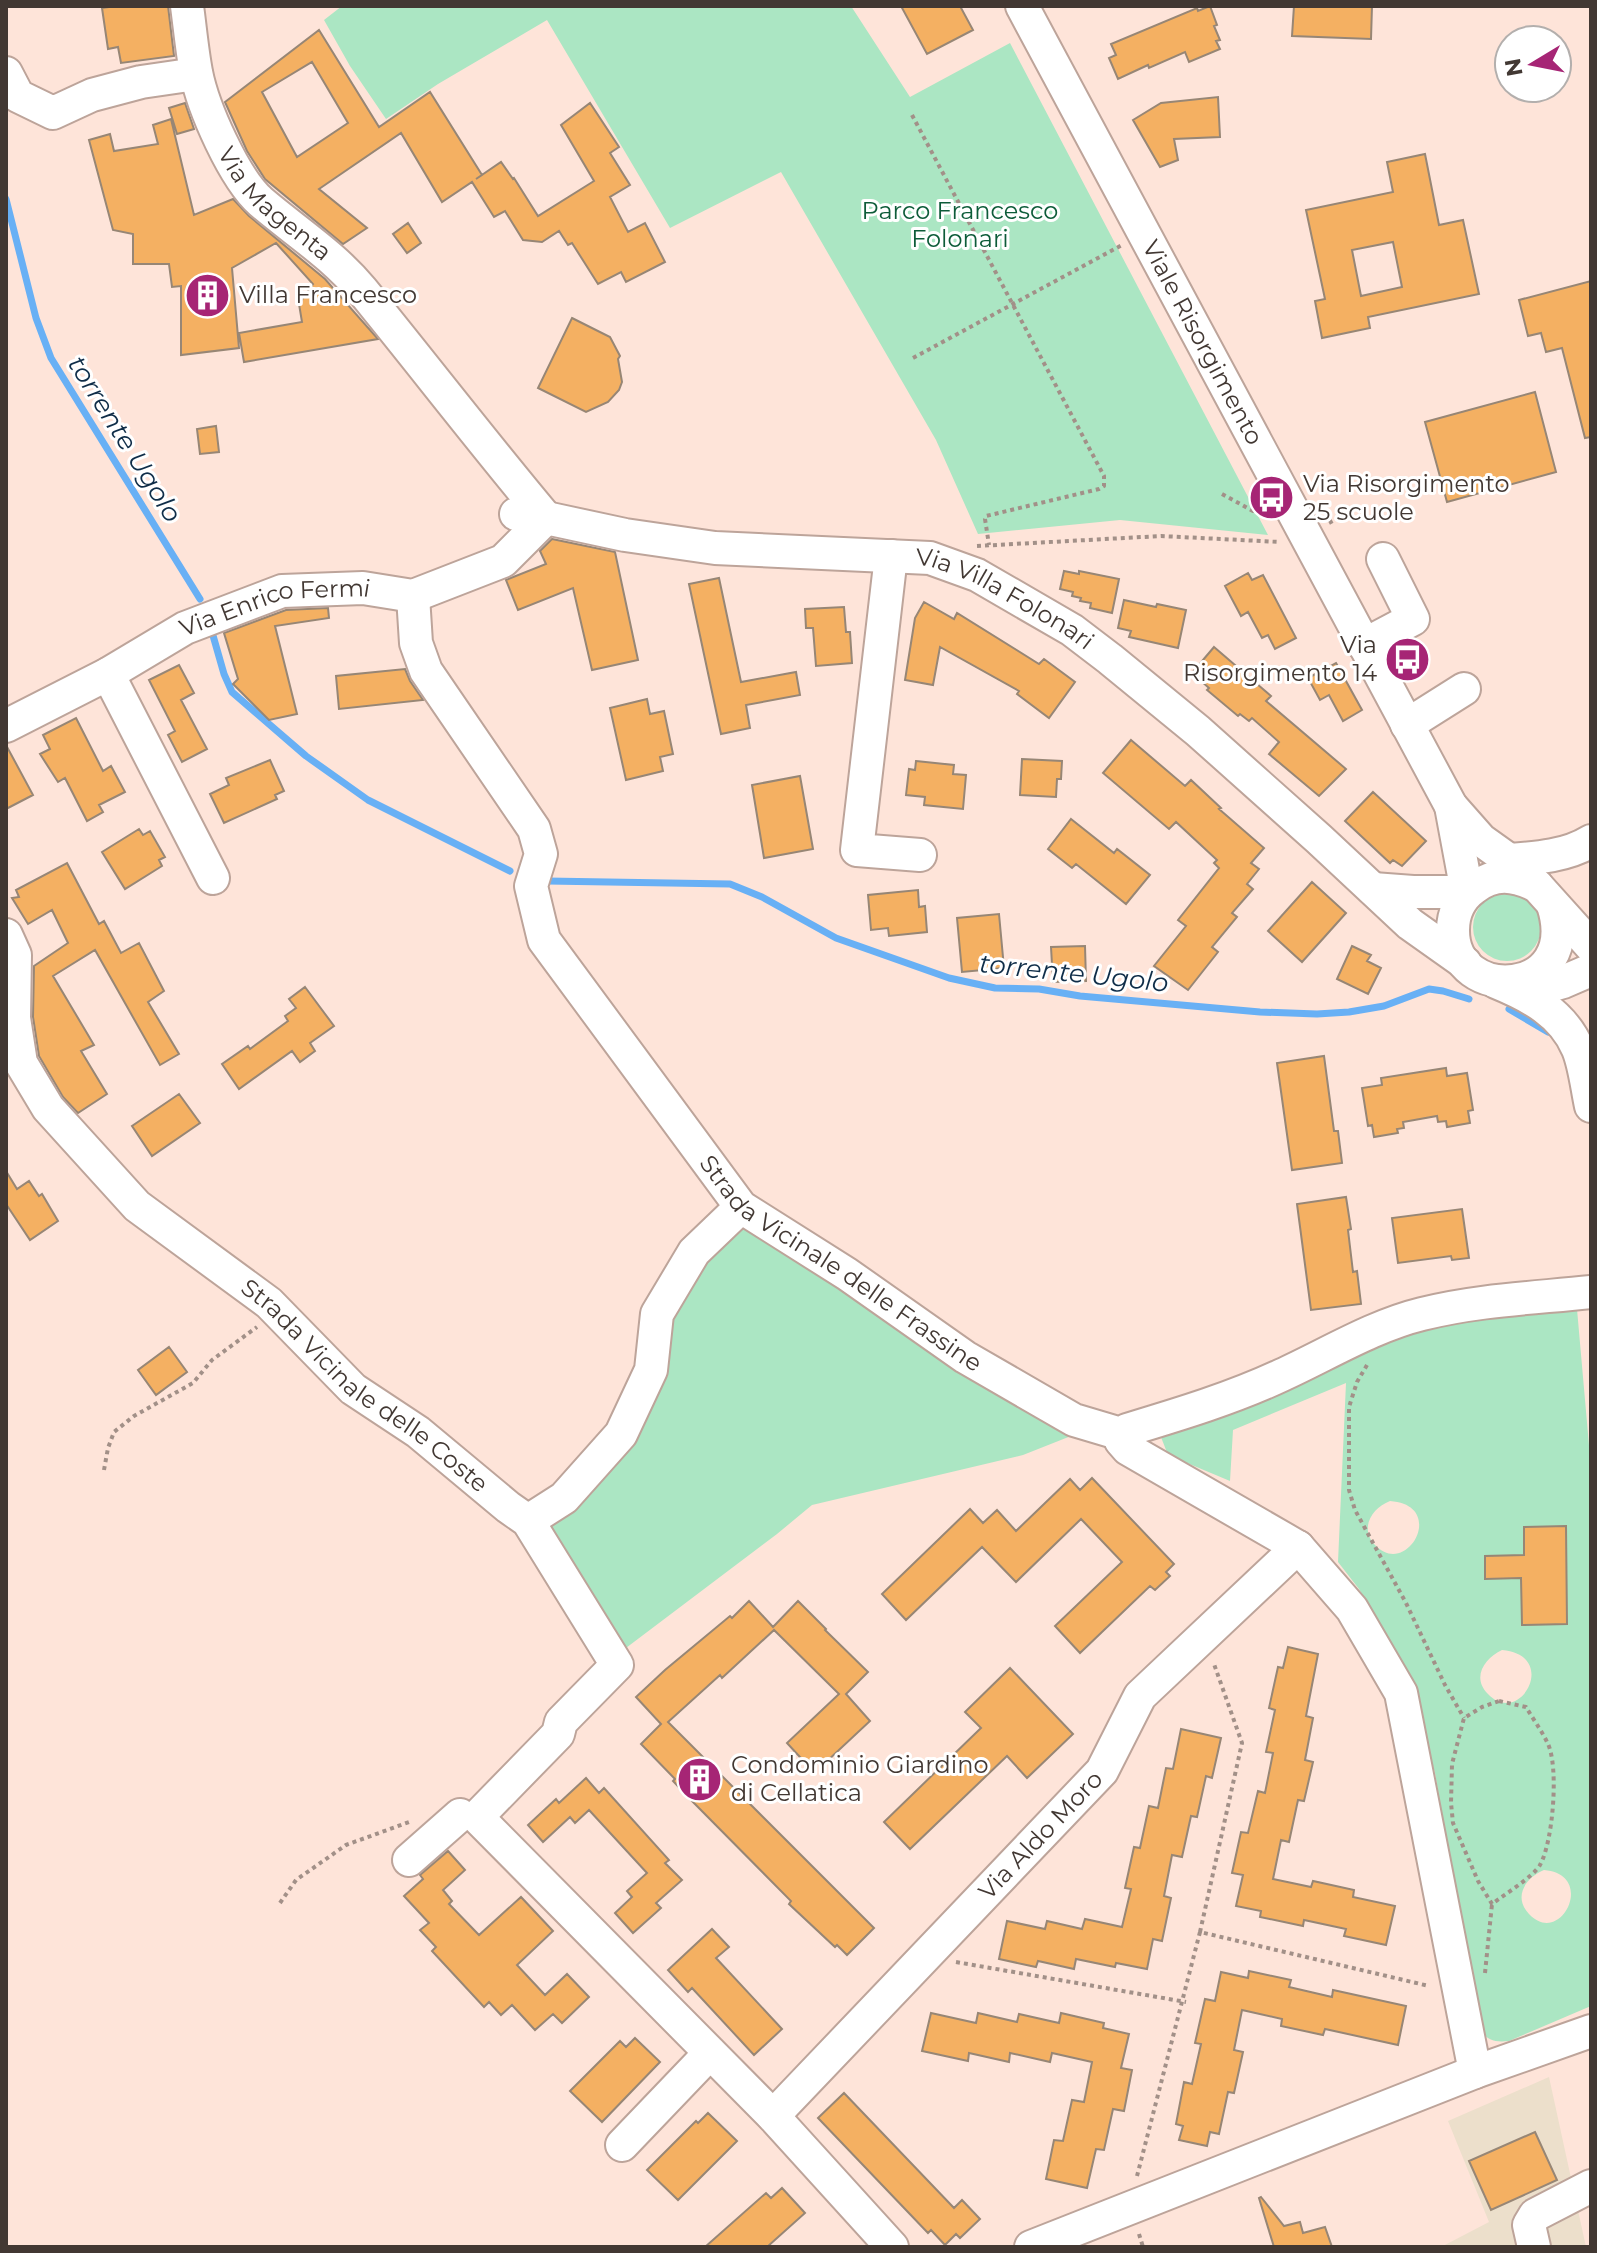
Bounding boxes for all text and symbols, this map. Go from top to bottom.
north arrow [1493,24,1573,104]
text: N [1499,56,1529,78]
street label: Via Magenta [212,142,338,267]
park label: Parco Francesco Folonari [862,196,1058,253]
street label: Viale Risorgimento [1136,235,1270,450]
building icon: Villa Francesco [184,271,232,319]
place label: Villa Francesco [239,280,417,309]
water label: torrente Ugolo [61,350,189,528]
place label: Via Risorgimento 25 scuole [1303,469,1510,526]
bus stop icon: Via Risorgimento 25 scuole [1248,474,1296,522]
street label: Via Villa Folonari [916,542,1100,655]
street label: Via Enrico Fermi [175,573,373,643]
place label: Via Risorgimento 14 [1183,630,1377,687]
bus stop icon: Via Risorgimento 14 [1384,635,1432,683]
water label: torrente Ugolo [978,947,1170,999]
street label: Strada Vicinale delle Frassine [694,1149,987,1378]
street label: Strada Vicinale delle Coste [236,1272,494,1498]
place label: Condominio Giardino di Cellatica [731,1750,988,1807]
building icon: Condominio Giardino di Cellatica [676,1755,724,1803]
street label: Via Aldo Moro [972,1764,1109,1905]

